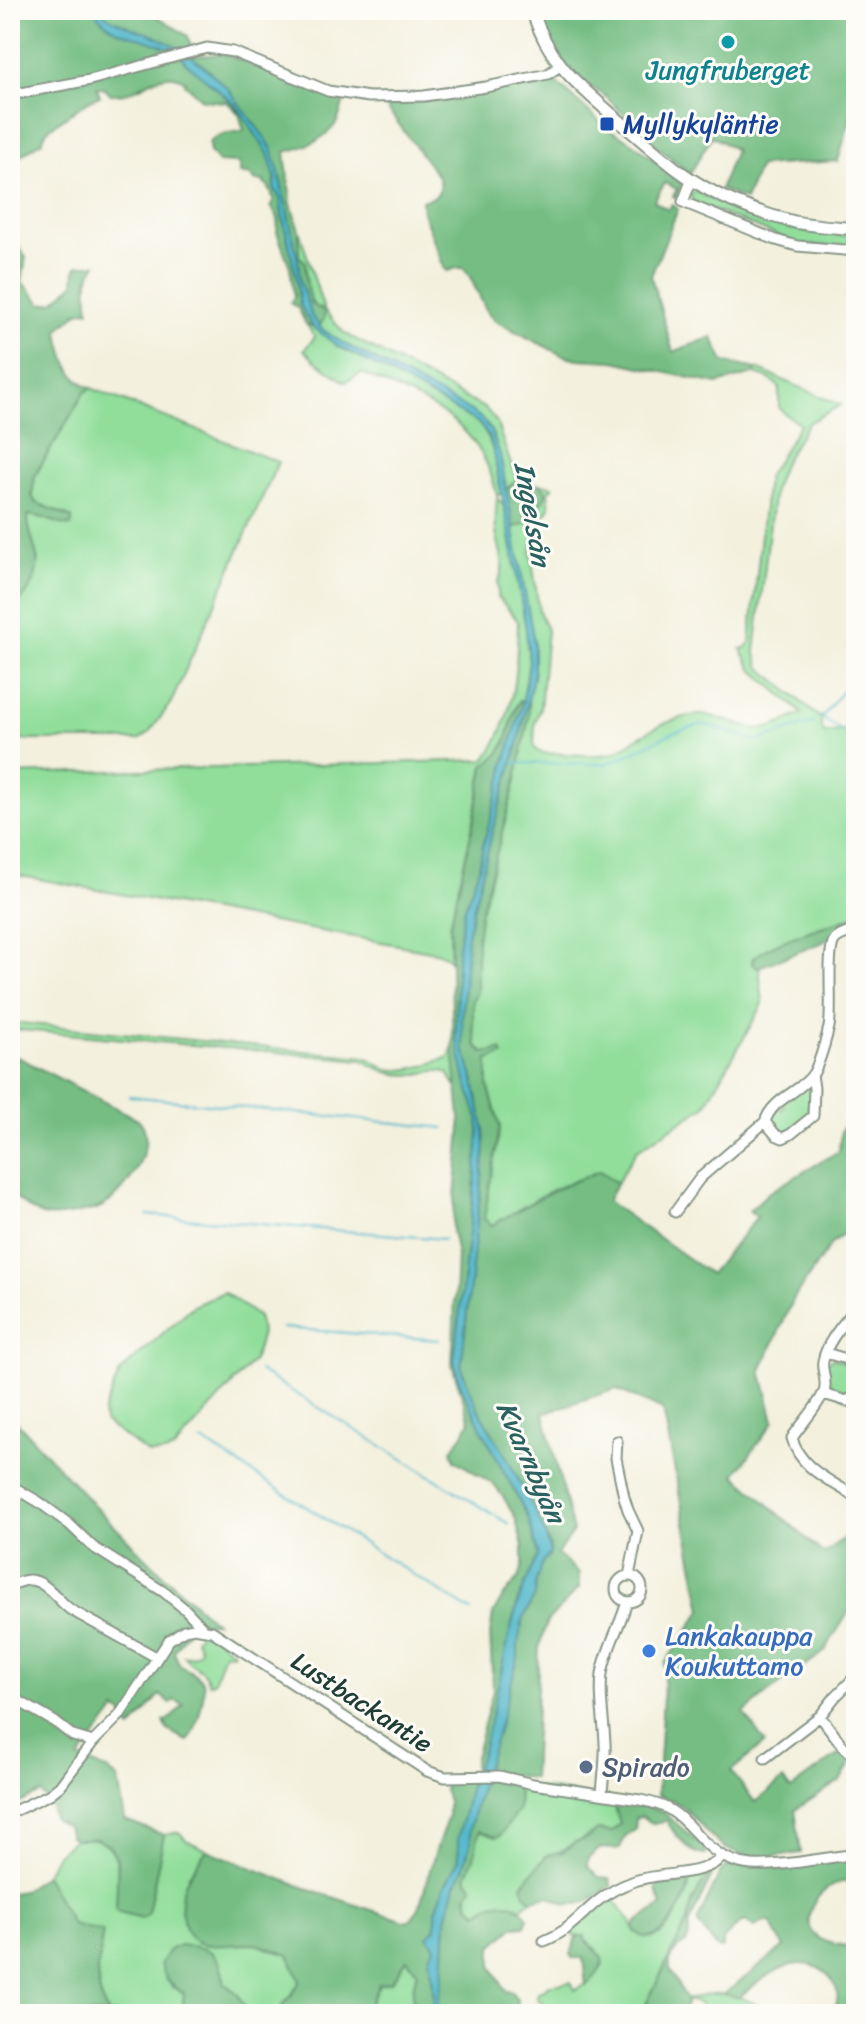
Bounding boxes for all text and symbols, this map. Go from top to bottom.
marker: Jungfruberget [719,33,737,51]
place label: Jungfruberget [645,47,810,93]
place label: Myllykyläntie [623,101,779,147]
marker: Myllykyläntie [598,115,616,133]
water label: Ingelsån [500,457,567,573]
water label: Kvarnbyån [482,1393,581,1534]
place label: Lankakauppa Koukuttamo [665,1613,813,1689]
street label: Lustbackantie [282,1639,442,1765]
marker: Lankakauppa Koukuttamo [640,1642,658,1660]
place label: Spirado [602,1744,690,1790]
marker: Spirado [577,1758,595,1776]

